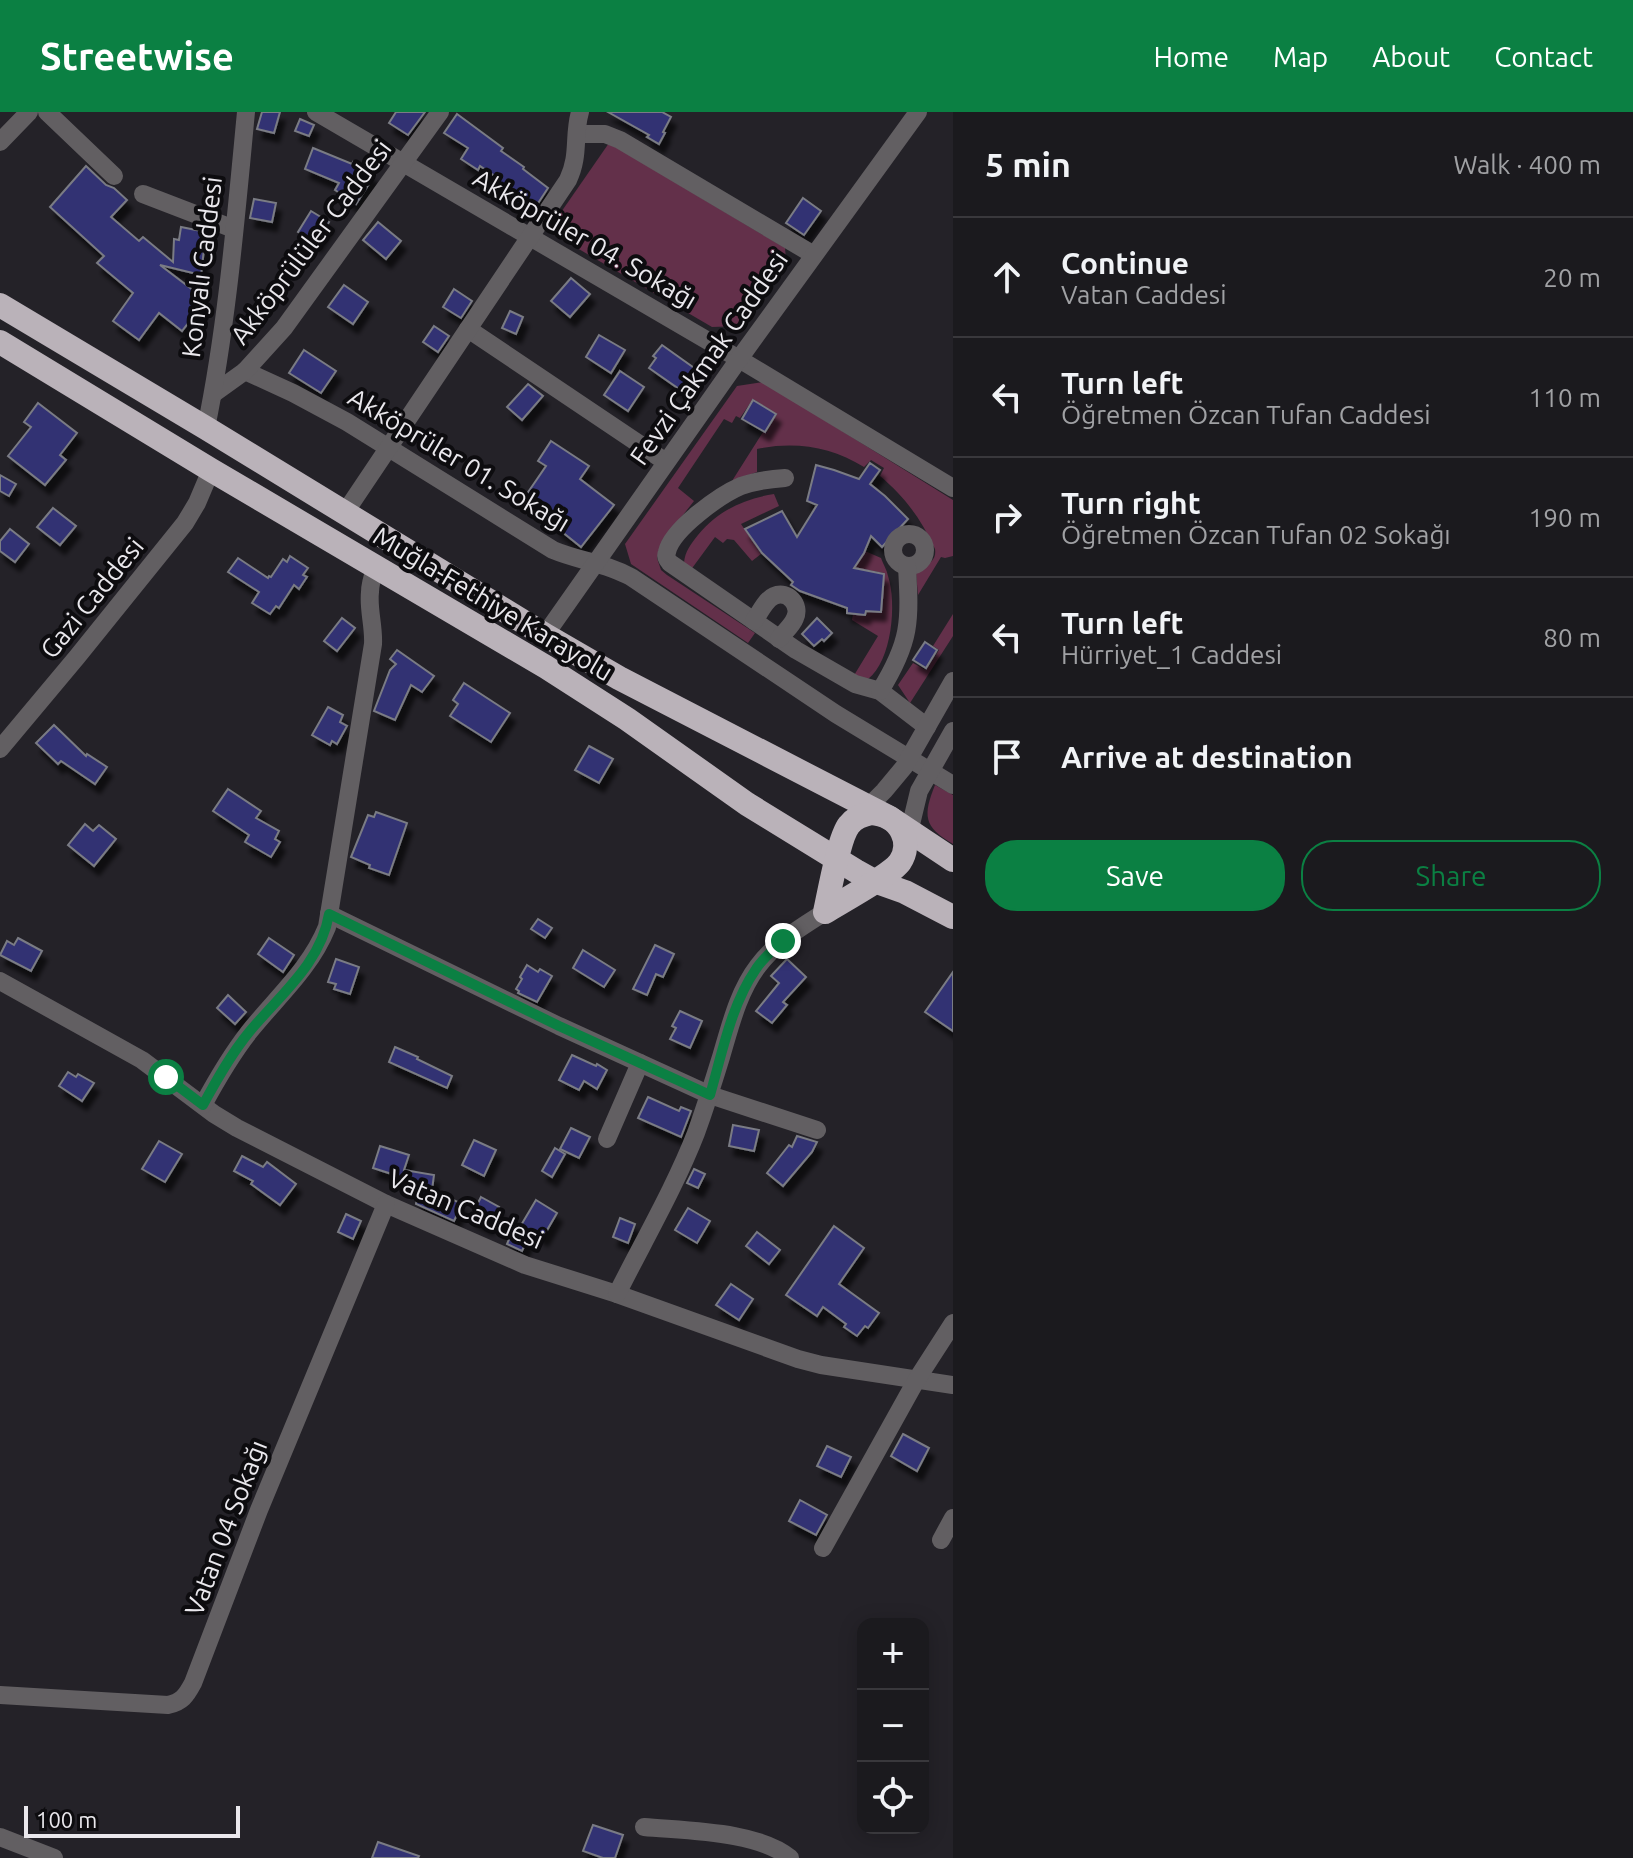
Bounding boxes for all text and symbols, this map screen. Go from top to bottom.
text: Streetwise [40,35,234,77]
text: Home [1154,41,1229,72]
text: Map [1273,41,1328,72]
text: About [1372,41,1450,72]
text: Contact [1494,41,1593,72]
street label: Akköprülüler Caddesi [224,134,397,349]
text: 5 min [985,145,1071,183]
text: Walk · 400 m [1453,150,1601,179]
street label: Akköprüler 04. Sokağı [468,163,702,314]
street label: Konyalı Caddesi [176,175,227,359]
street label: Fevzi Çakmak Caddesi [624,245,793,470]
text: Continue [1061,246,1189,280]
icon: ahead [985,255,1029,299]
text: 20 m [1543,263,1601,292]
text: Vatan Caddesi [1061,280,1226,309]
text: Turn left [1061,366,1183,400]
icon: left [985,375,1029,419]
street label: Akköprüler 01. Sokağı [343,382,575,537]
text: 110 m [1529,383,1601,412]
text: Öğretmen Özcan Tufan Caddesi [1061,400,1431,429]
text: Turn right [1061,486,1201,520]
icon: right [985,495,1029,539]
text: 190 m [1529,503,1601,532]
text: Öğretmen Özcan Tufan 02 Sokağı [1061,520,1451,549]
street label: Muğla-Fethiye Karayolu [368,521,618,687]
street label: Gazi Caddesi [34,532,149,664]
text: Turn left [1061,606,1183,640]
icon: left [985,615,1029,659]
text: 80 m [1543,623,1601,652]
text: Hürriyet_1 Caddesi [1061,640,1282,669]
icon: arrive [985,735,1029,779]
text: Arrive at destination [1061,740,1353,774]
button: Save [985,840,1285,911]
button: Share [1301,840,1601,911]
route end [765,923,801,959]
route start [148,1059,184,1095]
street label: Vatan Caddesi [384,1163,548,1254]
street label: Vatan 04 Sokağı [179,1436,272,1620]
map controls [857,1618,929,1834]
button: + [857,1618,929,1690]
button: − [857,1690,929,1762]
button: locate [857,1762,929,1834]
scale bar [24,1802,240,1838]
text: 100 m [36,1807,97,1832]

